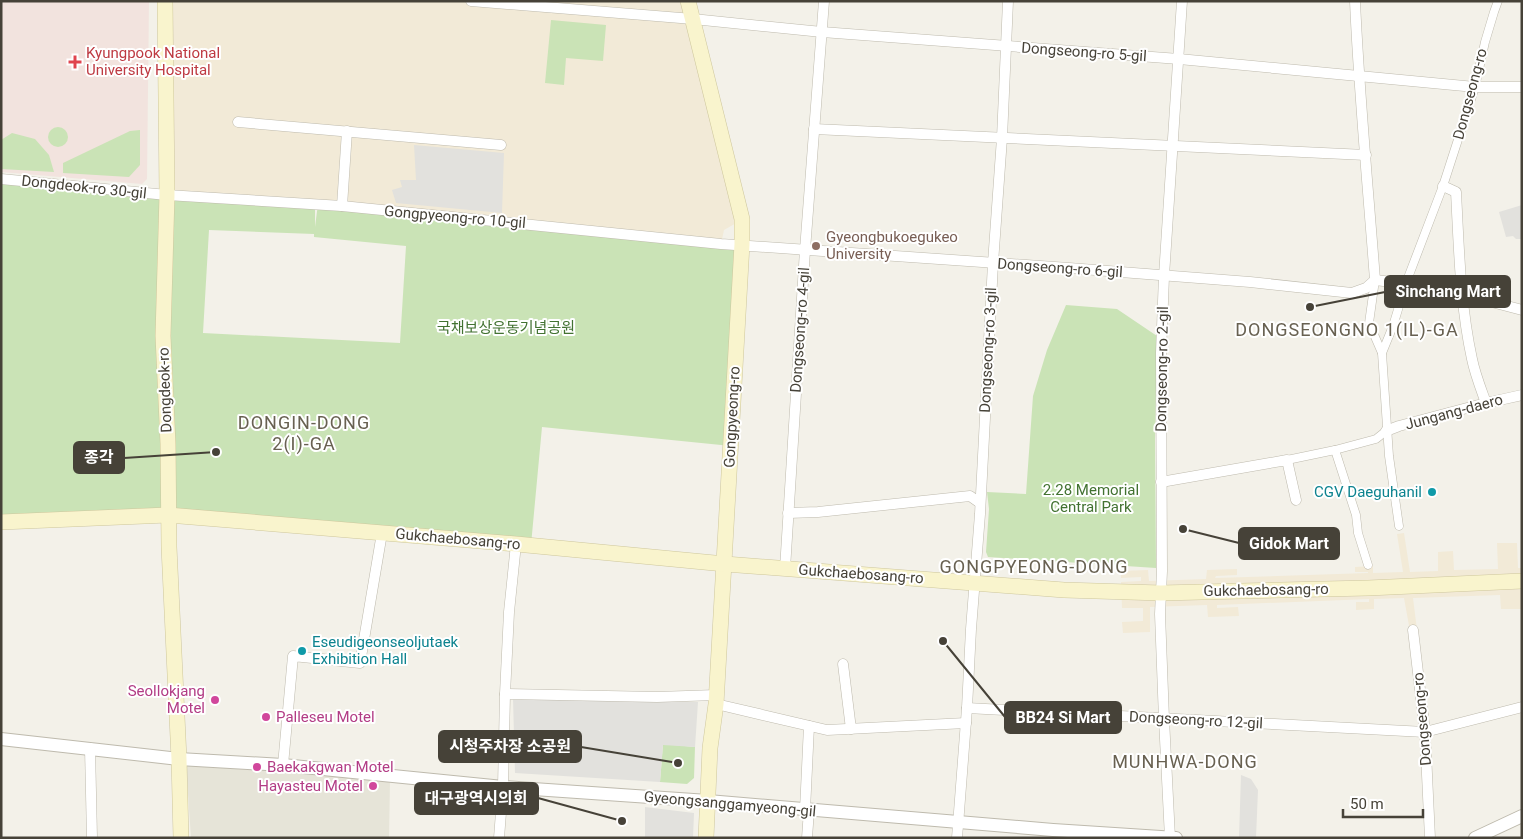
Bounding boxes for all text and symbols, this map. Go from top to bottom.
street label: Dongseong-ro 5-gil [1021,39,1147,65]
place label: Kyungpook National University Hospital [86,44,220,79]
street label: Dongseong-ro [1449,46,1491,142]
marker: Kyungpook National University Hospital [68,55,82,69]
street label: Dongdeok-ro 30-gil [21,171,147,203]
street label: Gongpyeong-ro 10-gil [383,202,527,232]
place label: Gyeongbukoegukeo University [826,228,958,263]
marker: Gyeongbukoegukeo University [810,240,822,252]
street label: Dongseong-ro 6-gil [997,255,1123,281]
street label: Dongseong-ro 4-gil [787,267,813,393]
callout: Sinchang Mart [1385,276,1510,307]
text: Sinchang Mart [1395,282,1501,301]
street label: Dongseong-ro 3-gil [976,287,1000,413]
street label: Dongseong-ro 2-gil [1152,306,1172,432]
park label: 국채보상운동기념공원 [437,319,575,337]
district label: DONGSEONGNO 1(IL)-GA [1235,319,1459,341]
street label: Dongdeok-ro [155,347,175,433]
street label: Gongpyeong-ro [720,366,744,468]
street label: Jungang-daero [1403,390,1505,434]
district label: DONGIN-DONG 2(I)-GA [238,412,370,455]
callout: 종각 [74,442,124,473]
text: 종각 [84,448,114,467]
park label: 2.28 Memorial Central Park [1043,481,1139,516]
place label: CGV Daeguhanil [1314,483,1422,501]
marker: CGV Daeguhanil [1426,486,1438,498]
street label: Gukchaebosang-ro [395,525,521,553]
callout: Gidok Mart [1239,528,1339,559]
text: Gidok Mart [1249,534,1330,553]
district label: GONGPYEONG-DONG [940,556,1128,577]
street label: Gukchaebosang-ro [798,561,924,587]
street label: Gukchaebosang-ro [1203,580,1329,600]
place label: Eseudigeonseoljutaek Exhibition Hall [312,633,459,668]
marker: Eseudigeonseoljutaek Exhibition Hall [296,645,308,657]
street label: Dongseong-ro [1409,672,1435,766]
place label: Seollokjang Motel [128,682,205,717]
marker: Seollokjang Motel [209,694,221,706]
callout: BB24 Si Mart [1005,702,1121,733]
place label: Palleseu Motel [276,708,375,726]
text: BB24 Si Mart [1015,708,1111,727]
street label: Dongseong-ro 12-gil [1129,708,1263,732]
marker: Palleseu Motel [260,711,272,723]
callout: 시청주차장 소공원 [439,731,581,762]
text: 시청주차장 소공원 [449,737,571,756]
district label: MUNHWA-DONG [1112,751,1258,772]
place label: Baekakgwan Motel [267,758,394,776]
marker: Baekakgwan Motel [251,761,263,773]
place label: Hayasteu Motel [258,777,363,795]
marker: Hayasteu Motel [367,780,379,792]
callout: 대구광역시의회 [415,783,538,814]
scale bar [1343,786,1423,818]
street label: Gyeongsanggamyeong-gil [643,788,817,820]
text: 대구광역시의회 [424,789,528,808]
text: 50 m [1350,795,1384,813]

